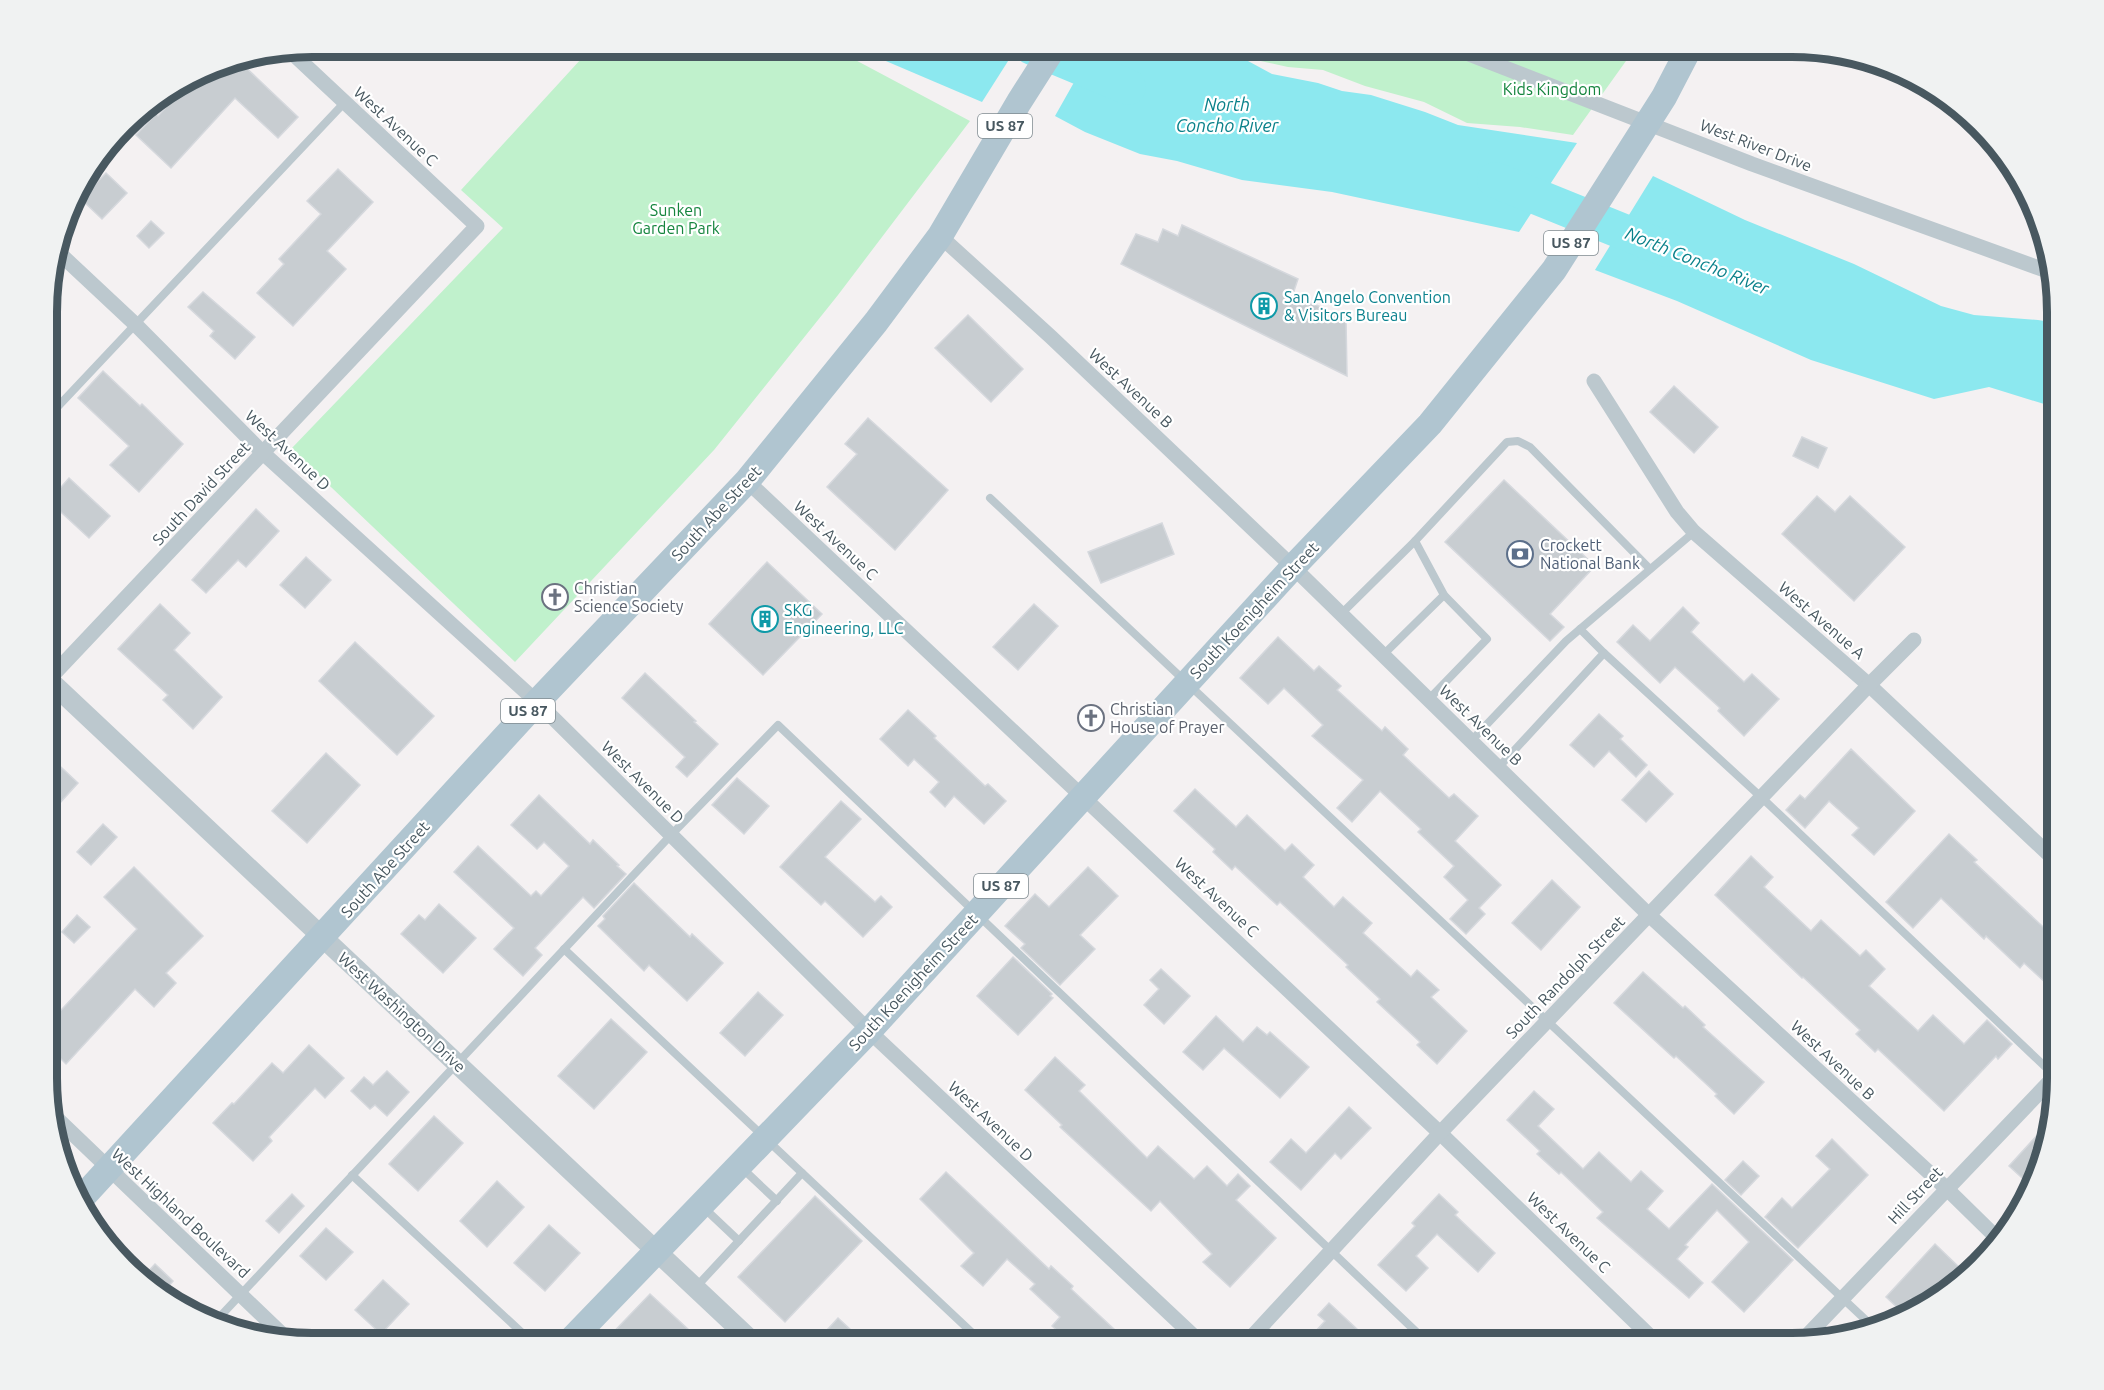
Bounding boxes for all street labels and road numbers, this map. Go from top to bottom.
street label: West Avenue C [350,83,442,169]
road number: US 87 [978,114,1032,138]
street label: West River Drive [1698,115,1814,175]
road number: US 87 [1544,231,1598,255]
street label: West Avenue B [1085,345,1177,431]
street label: West Avenue D [242,406,334,494]
street label: South David Street [148,437,254,548]
street label: South Abe Street [668,461,765,564]
street label: West Avenue C [790,497,882,583]
street label: South Koenigheim Street [1186,538,1322,682]
street label: West Avenue A [1775,578,1869,663]
street label: West Avenue B [1436,681,1526,769]
road number: US 87 [501,699,555,723]
street label: West Avenue D [598,737,688,827]
street label: South Abe Street [337,817,433,921]
street label: West Avenue C [1171,854,1263,940]
road number: US 87 [974,874,1028,898]
street label: South Koenigheim Street [845,910,981,1054]
street label: South Randolph Street [1502,912,1629,1042]
street label: West Washington Drive [335,948,469,1076]
street label: West Avenue B [1787,1017,1879,1103]
street label: West Avenue D [945,1077,1037,1165]
street label: West Highland Boulevard [109,1145,253,1281]
street label: Hill Street [1884,1162,1947,1227]
street label: West Avenue C [1524,1188,1614,1276]

